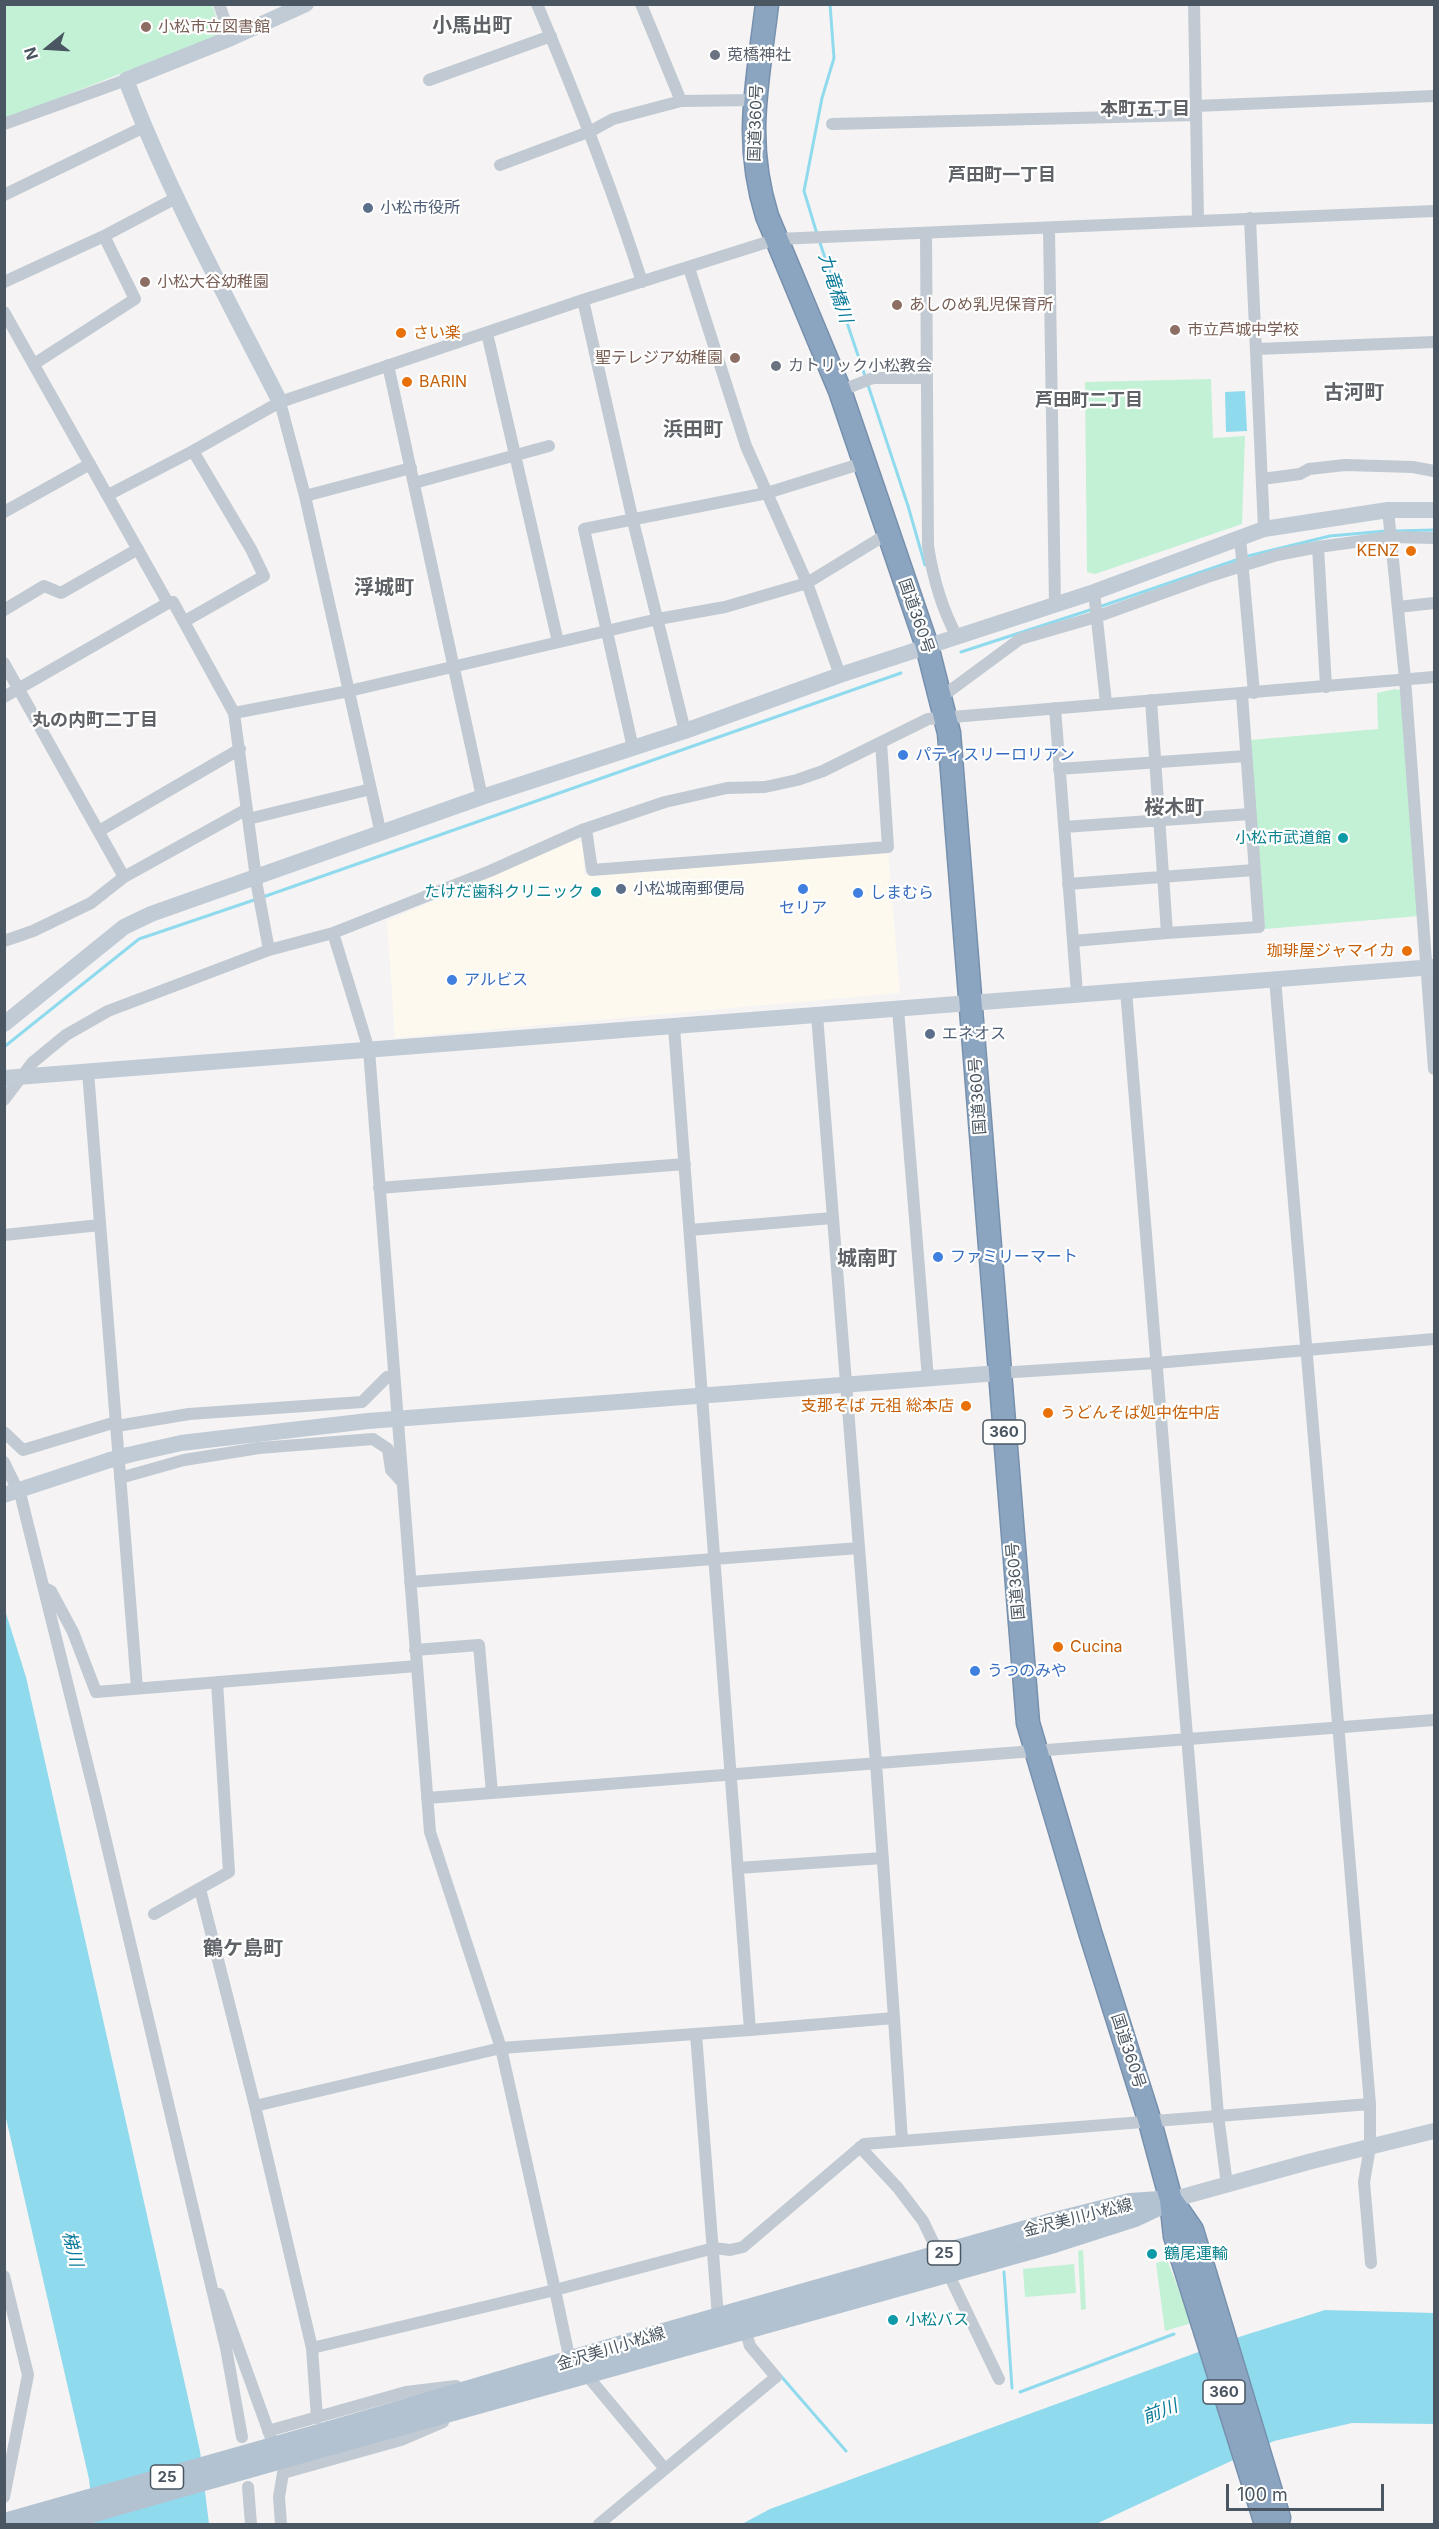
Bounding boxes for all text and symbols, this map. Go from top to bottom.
district label: 小馬出町 [432,14,512,38]
place label: 小松市立図書館 [158,17,270,37]
north arrow [18,18,78,78]
marker: 小松市立図書館 [139,20,153,34]
text: N [19,45,42,62]
place label: 莵橋神社 [727,45,791,65]
marker: 莵橋神社 [708,48,722,62]
street label: 国道360号 [745,84,767,162]
district label: 本町五丁目 [1100,99,1190,121]
district label: 芦田町一丁目 [948,165,1056,187]
place label: 小松市役所 [380,198,460,218]
marker: 小松市役所 [361,201,375,215]
water label: 九竜橋川 [814,250,856,326]
place label: 小松大谷幼稚園 [157,272,269,292]
marker: 小松大谷幼稚園 [138,275,152,289]
place label: あしのめ乳児保育所 [909,295,1053,315]
marker: あしのめ乳児保育所 [890,298,904,312]
place label: 市立芦城中学校 [1187,320,1299,340]
place label: さい楽 [413,323,461,343]
marker: 市立芦城中学校 [1168,323,1182,337]
marker: さい楽 [394,326,408,340]
place label: 聖テレジア幼稚園 [595,348,723,368]
marker: 聖テレジア幼稚園 [728,351,742,365]
place label: カトリック小松教会 [788,356,932,376]
marker: カトリック小松教会 [769,359,783,373]
place label: BARIN [419,372,467,392]
marker: BARIN [400,375,414,389]
district label: 古河町 [1324,381,1384,405]
district label: 芦田町二丁目 [1035,390,1143,412]
district label: 浜田町 [663,418,723,442]
place label: KENZ [1357,541,1399,561]
marker: KENZ [1404,544,1418,558]
district label: 浮城町 [354,576,414,600]
street label: 国道360号 [894,576,938,656]
district label: 丸の内町二丁目 [32,710,158,732]
place label: パティスリーロリアン [915,745,1075,765]
marker: パティスリーロリアン [896,748,910,762]
district label: 桜木町 [1144,796,1204,820]
place label: 小松市武道館 [1235,828,1331,848]
marker: 小松市武道館 [1336,831,1350,845]
place label: 小松城南郵便局 [633,879,745,899]
place label: たけだ歯科クリニック [424,882,584,902]
marker: 小松城南郵便局 [614,882,628,896]
marker: セリア [796,882,810,896]
place label: しまむら [870,883,934,903]
marker: たけだ歯科クリニック [589,885,603,899]
marker: しまむら [851,886,865,900]
place label: セリア [779,898,827,918]
place label: 珈琲屋ジャマイカ [1267,941,1395,961]
marker: 珈琲屋ジャマイカ [1400,944,1414,958]
place label: アルビス [464,970,528,990]
marker: アルビス [445,973,459,987]
place label: エネオス [942,1024,1006,1044]
marker: エネオス [923,1027,937,1041]
street label: 国道360号 [966,1056,990,1136]
district label: 城南町 [837,1247,897,1271]
place label: ファミリーマート [950,1247,1078,1267]
marker: ファミリーマート [931,1250,945,1264]
place label: 支那そば 元祖 総本店 [801,1396,954,1416]
marker: 支那そば 元祖 総本店 [959,1399,973,1413]
place label: うどんそば処中佐中店 [1060,1403,1220,1423]
marker: うどんそば処中佐中店 [1041,1406,1055,1420]
road number: 360 [983,1420,1025,1444]
street label: 国道360号 [1003,1541,1029,1621]
place label: Cucina [1070,1637,1123,1657]
marker: Cucina [1051,1640,1065,1654]
place label: うつのみや [987,1661,1067,1681]
marker: うつのみや [968,1664,982,1678]
district label: 鶴ケ島町 [203,1937,283,1961]
street label: 国道360号 [1107,2011,1149,2091]
street label: 金沢美川小松線 [1021,2195,1135,2241]
water label: 梯川 [57,2229,87,2269]
road number: 25 [928,2241,960,2265]
place label: 鶴尾運輸 [1164,2244,1228,2264]
marker: 鶴尾運輸 [1145,2247,1159,2261]
place label: 小松バス [905,2310,969,2330]
marker: 小松バス [886,2313,900,2327]
street label: 金沢美川小松線 [555,2323,667,2375]
road number: 360 [1203,2380,1245,2404]
water label: 前川 [1139,2395,1181,2429]
road number: 25 [150,2465,184,2489]
scale bar [1229,2472,1386,2510]
text: 100 m [1237,2484,1288,2505]

